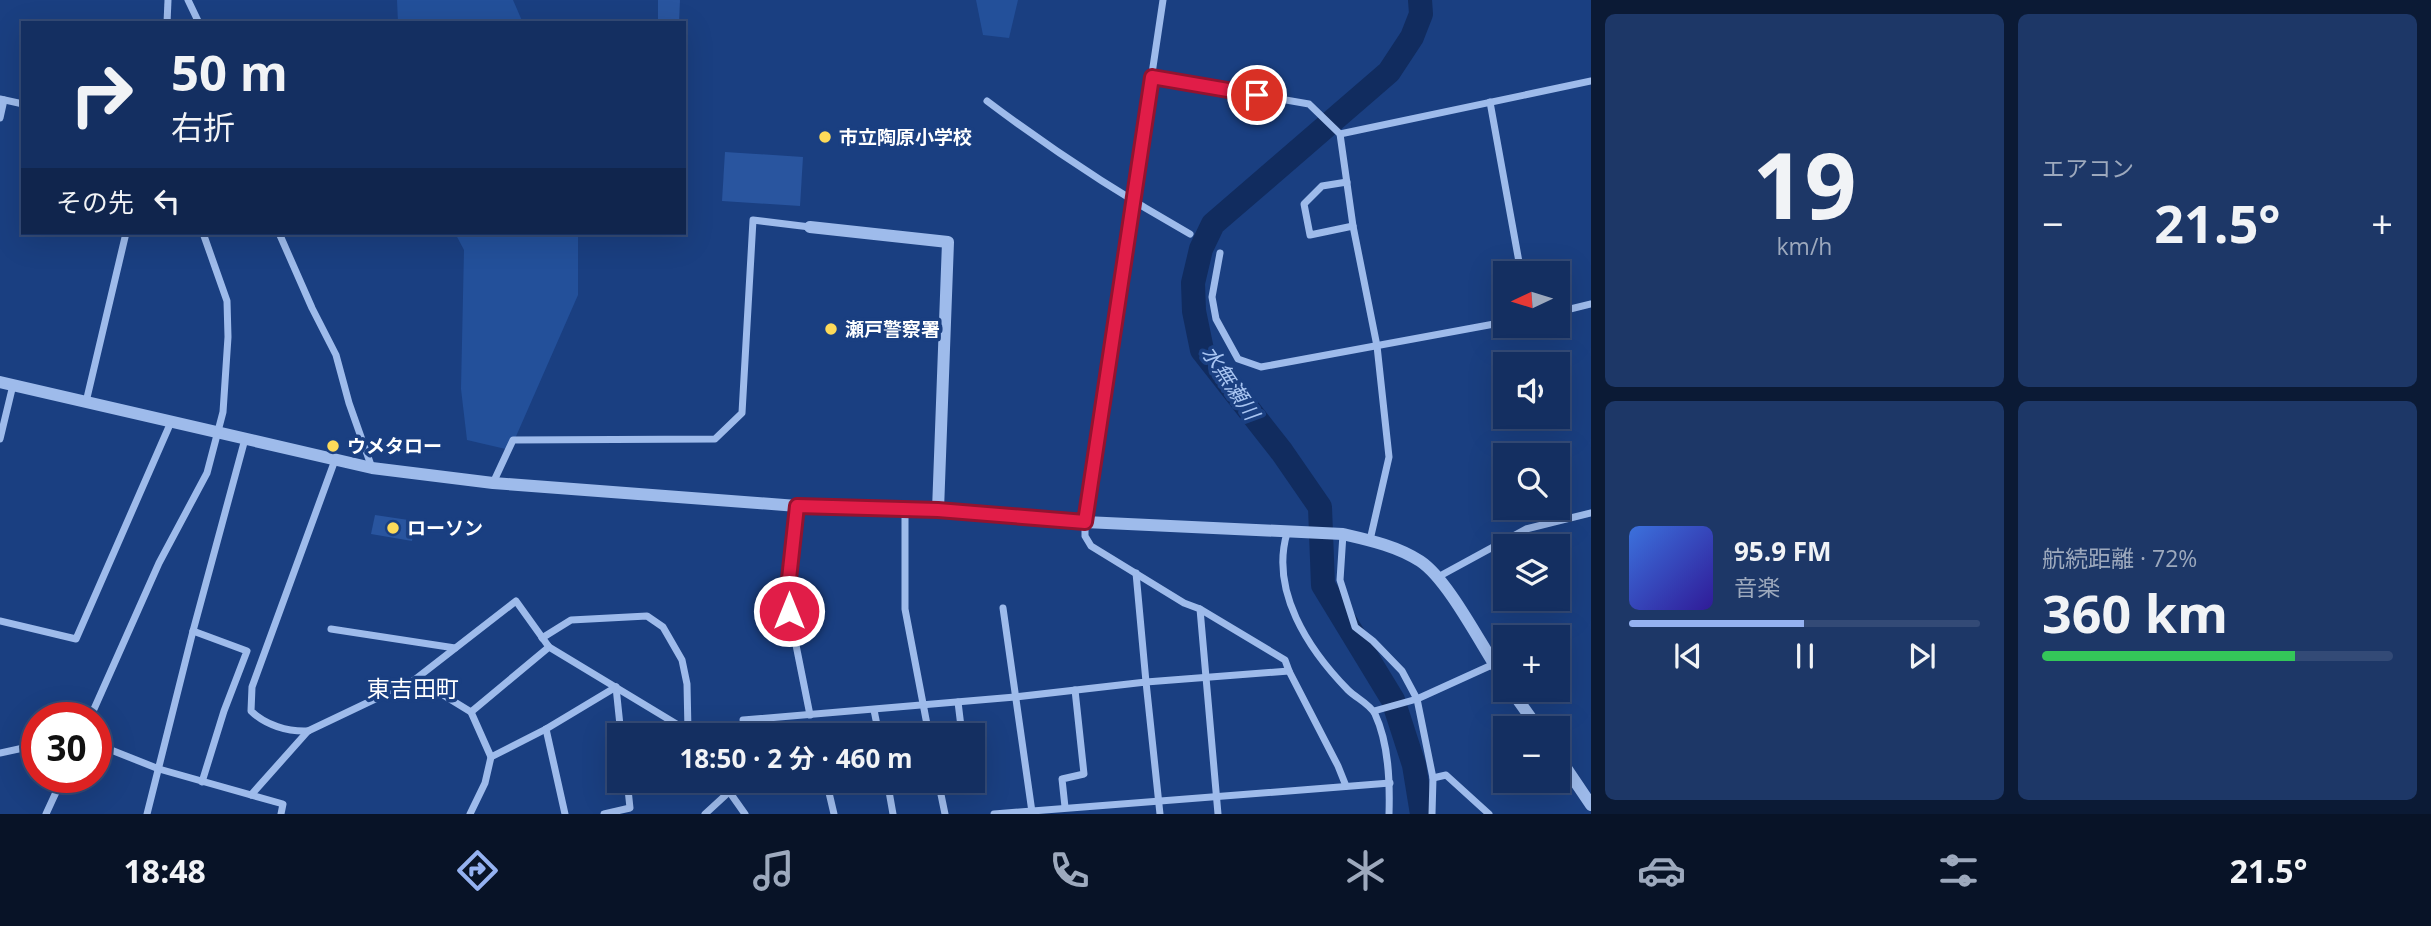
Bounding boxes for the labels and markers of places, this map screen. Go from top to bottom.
pin [1227,65,1287,125]
place label: 市立陶原小学校 [839,124,972,150]
marker: 市立陶原小学校 [817,129,833,145]
place label: 瀬戸警察署 [845,316,940,342]
marker: 瀬戸警察署 [823,321,839,337]
place label: ウメタロー [347,433,442,459]
marker: ウメタロー [325,438,341,454]
place label: ローソン [407,515,483,541]
marker: ローソン [385,520,401,536]

